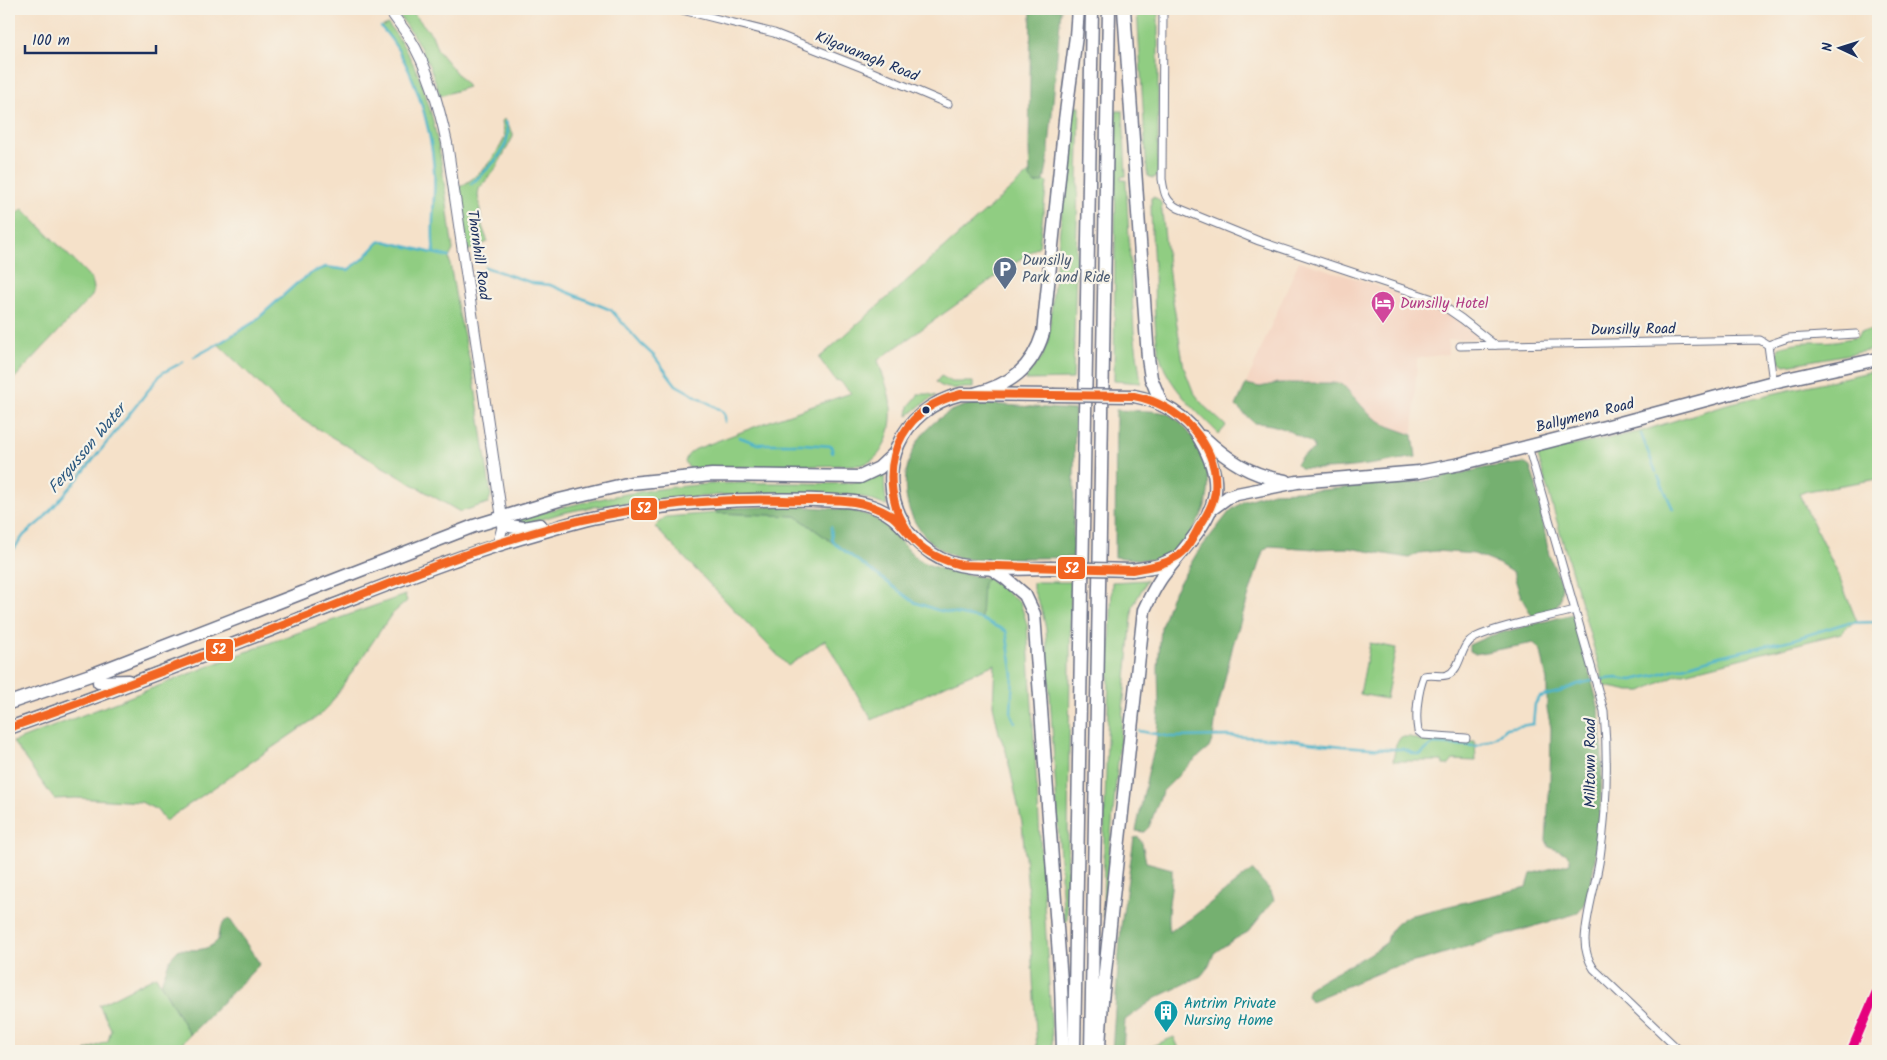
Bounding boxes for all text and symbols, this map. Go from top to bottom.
scale bar [25,22,156,54]
north arrow [1814,22,1864,72]
street label: Kilgavanagh Road [811,25,923,89]
text: 100 m [32,29,70,53]
text: N [1817,42,1839,52]
street label: Thornhill Road [460,208,496,302]
place label: Dunsilly Park and Ride [1022,249,1111,290]
parking icon: Dunsilly Park and Ride [992,256,1018,290]
hotel icon: Dunsilly Hotel [1370,290,1396,324]
place label: Dunsilly Hotel [1400,292,1489,316]
street label: Dunsilly Road [1590,317,1676,343]
street label: Ballymena Road [1533,392,1638,440]
water label: Fergusson Water [42,396,135,499]
unlabelled marker [921,405,931,415]
line badge: 52 [630,497,658,521]
text: 52 [635,498,652,520]
line badge: 52 [1057,556,1086,580]
text: 52 [1063,558,1080,580]
line badge: 52 [205,638,234,662]
text: 52 [210,639,227,661]
street label: Milltown Road [1579,718,1603,808]
place label: Antrim Private Nursing Home [1184,992,1276,1033]
building icon: Antrim Private Nursing Home [1153,999,1179,1033]

